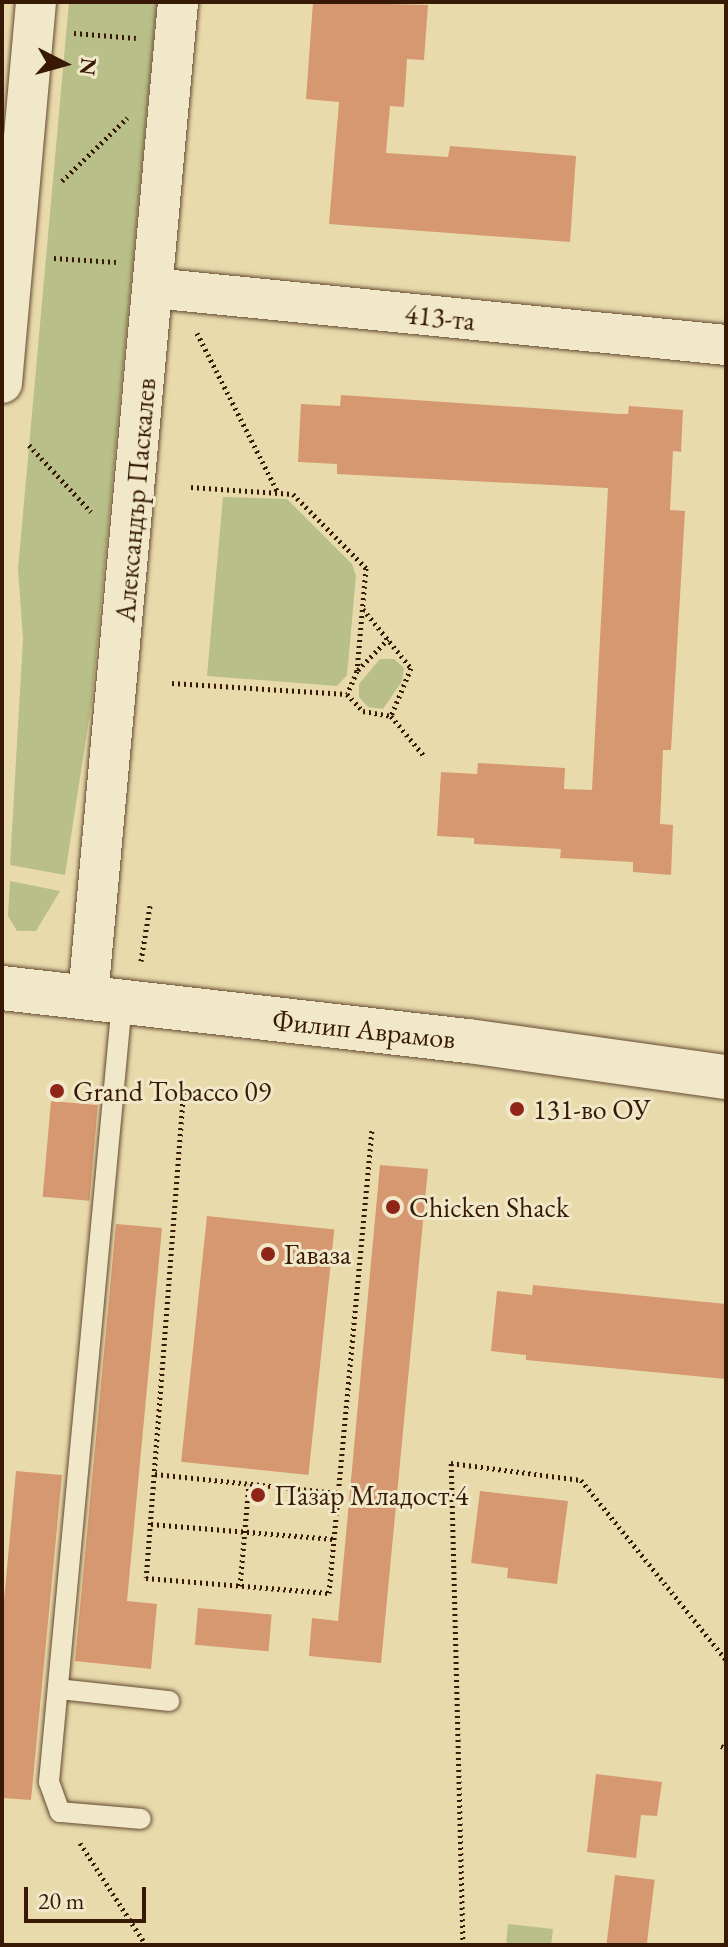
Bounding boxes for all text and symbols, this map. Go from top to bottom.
north arrow [24,24,104,104]
text: N [73,56,104,77]
street label: 413-та [403,297,477,337]
street label: Александър Паскалев [108,377,162,623]
street label: Филип Аврамов [271,1003,457,1055]
place label: Grand Tobacco 09 [73,1074,271,1108]
marker: Grand Tobacco 09 [48,1082,66,1100]
place label: 131-во ОУ [533,1092,651,1126]
marker: 131-во ОУ [508,1100,526,1118]
place label: Chicken Shack [409,1190,569,1224]
marker: Chicken Shack [384,1198,402,1216]
place label: Гаваза [284,1237,351,1271]
marker: Гаваза [259,1245,277,1263]
place label: Пазар Младост 4 [274,1478,468,1512]
marker: Пазар Младост 4 [249,1486,267,1504]
scale bar [28,1871,150,1921]
text: 20 m [38,1885,85,1916]

